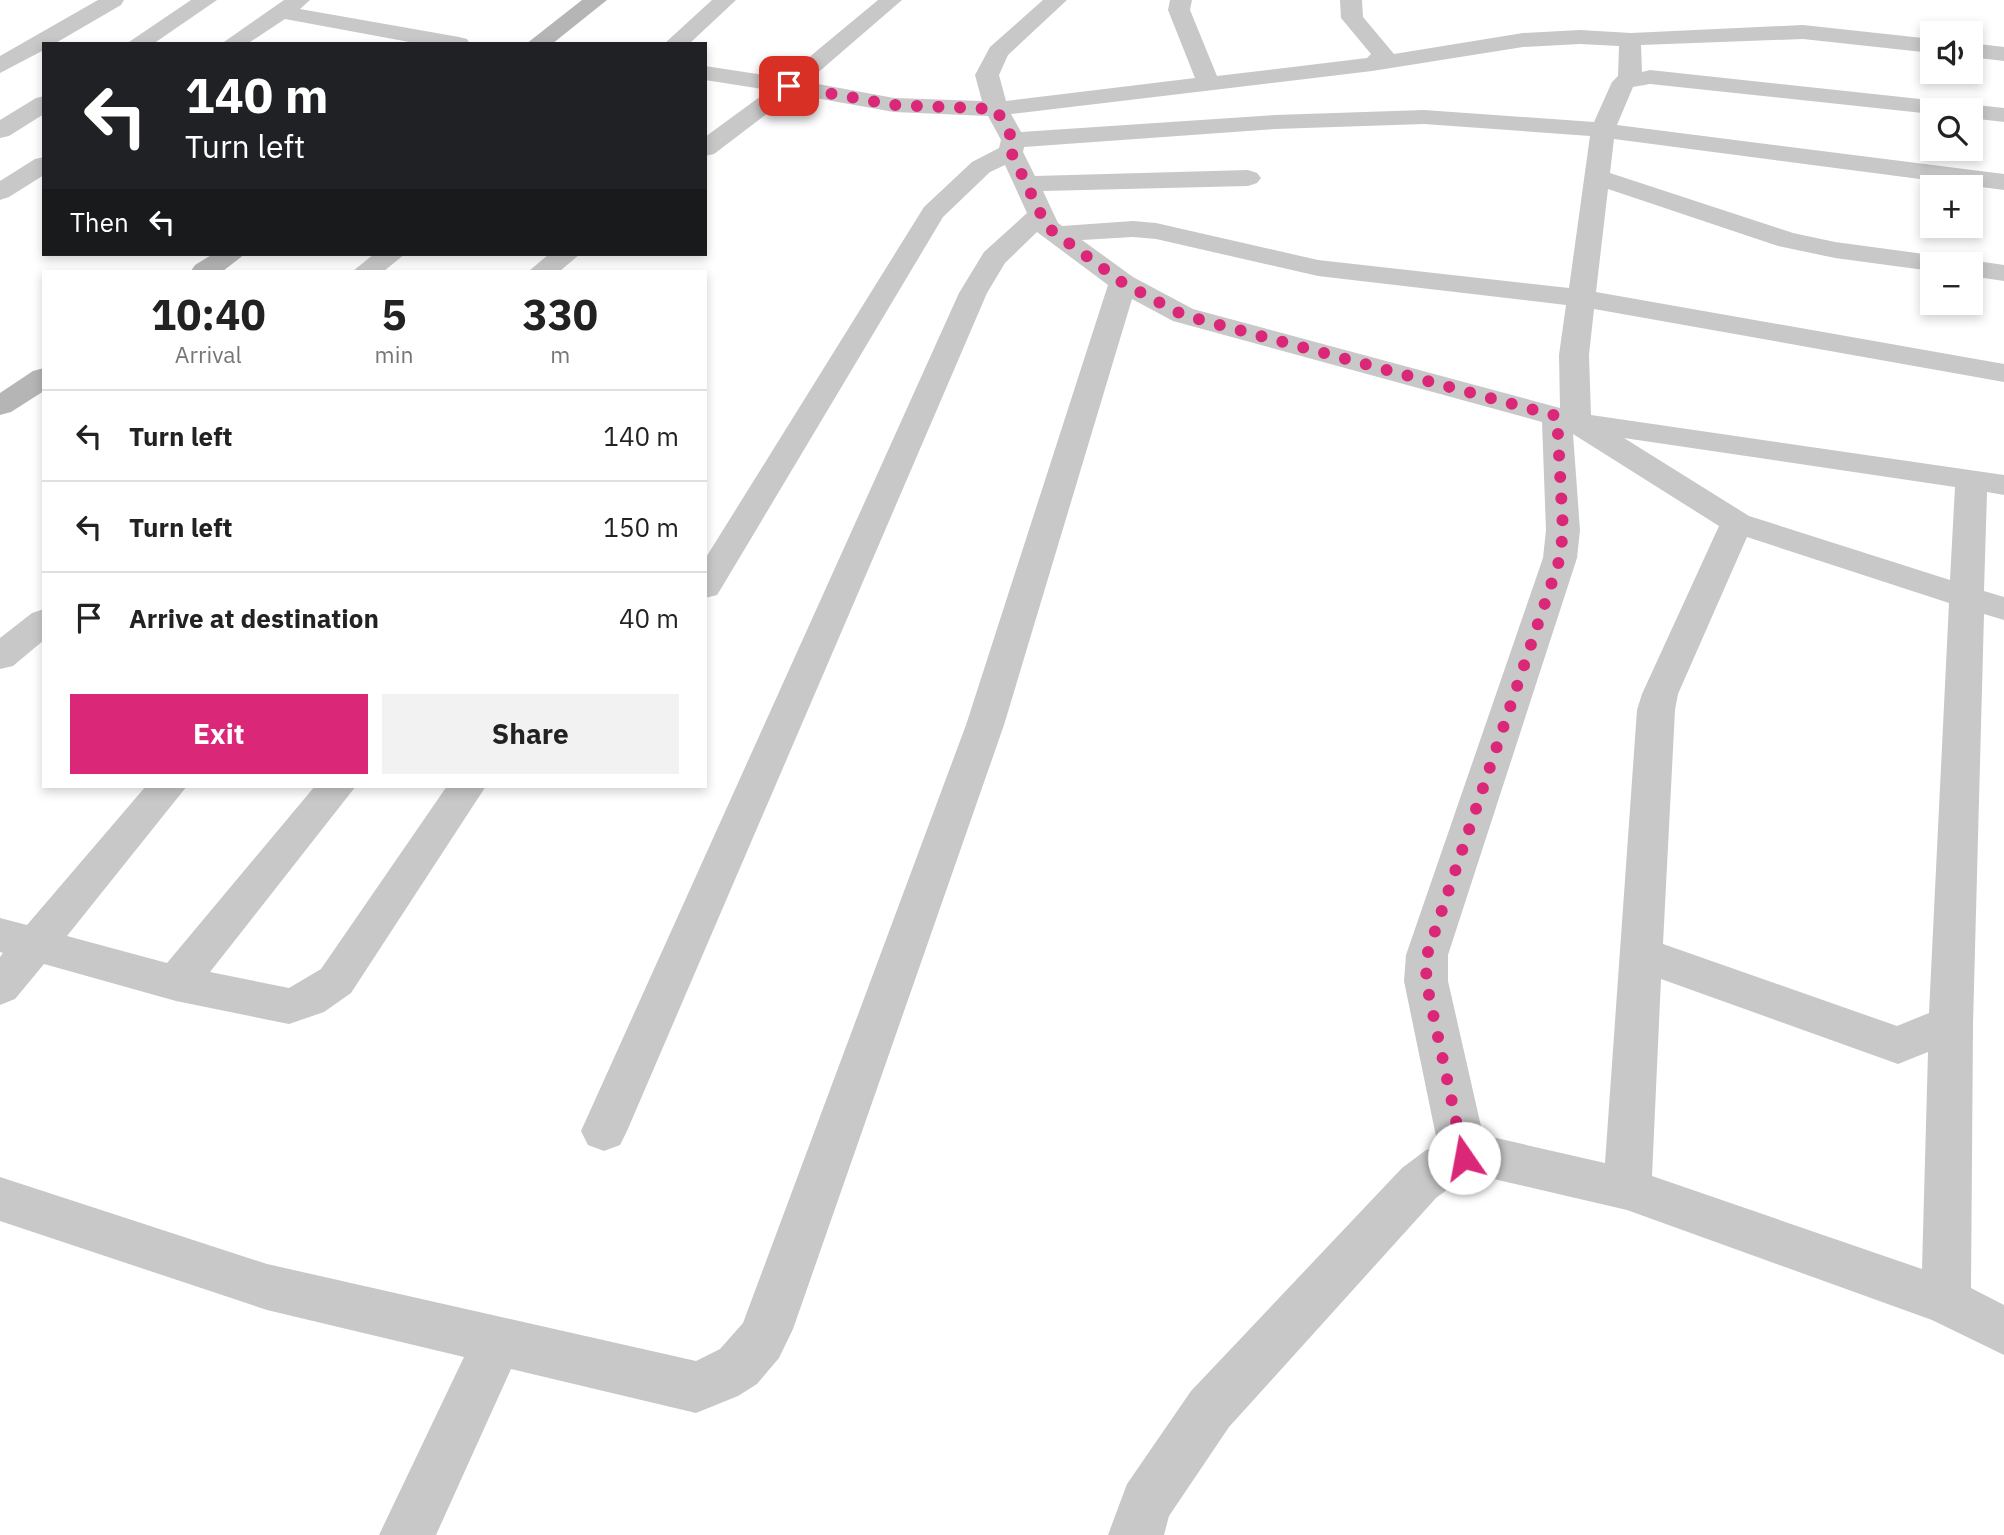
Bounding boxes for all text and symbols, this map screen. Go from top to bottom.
map controls [1920,21,1983,315]
button: sound [1920,21,1983,84]
pin [759,56,819,116]
text: 140 m [185,63,329,126]
icon: arrive [770,67,808,105]
icon: left [70,70,161,161]
button: search [1920,98,1983,161]
text: Turn left [185,125,305,167]
button: + [1920,175,1983,238]
icon: left [143,203,181,241]
text: Then [70,205,129,239]
button: − [1920,252,1983,315]
text: 10:40 [151,287,266,342]
text: 5 [381,287,407,342]
text: 330 [522,287,598,342]
text: Arrival [175,339,242,369]
text: min [375,339,413,369]
text: m [550,339,570,369]
icon: left [70,417,108,455]
text: Turn left [129,419,232,453]
text: 140 m [603,419,679,453]
icon: left [70,508,108,546]
text: Turn left [129,510,232,544]
text: 150 m [603,510,679,544]
icon: arrive [70,599,108,637]
text: Arrive at destination [129,601,379,635]
text: 40 m [619,601,679,635]
button: Exit [70,694,368,774]
button: Share [382,694,679,774]
position arrow [1427,1121,1501,1195]

